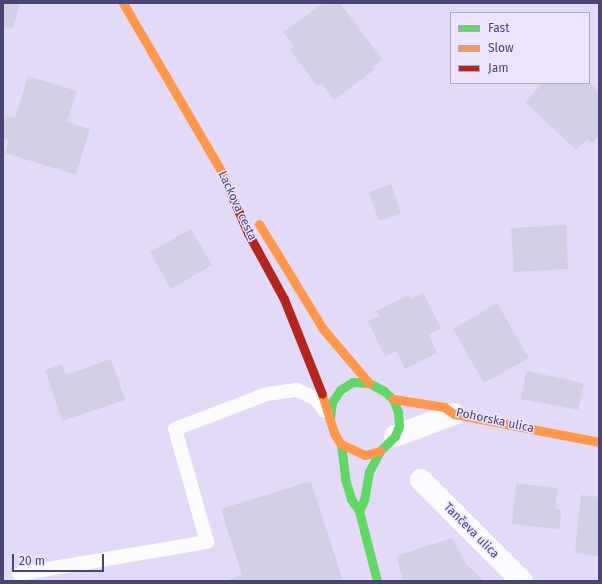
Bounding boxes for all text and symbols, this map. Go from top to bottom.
legend [450,12,590,84]
text: Fast [488,21,510,35]
text: Slow [488,41,514,55]
text: Jam [488,61,508,75]
street label: Lackova cesta [215,169,259,243]
street label: Pohorska ulica [455,406,535,436]
street label: Tančeva ulica [440,500,502,562]
scale bar [14,546,106,572]
text: 20 m [19,554,45,568]

